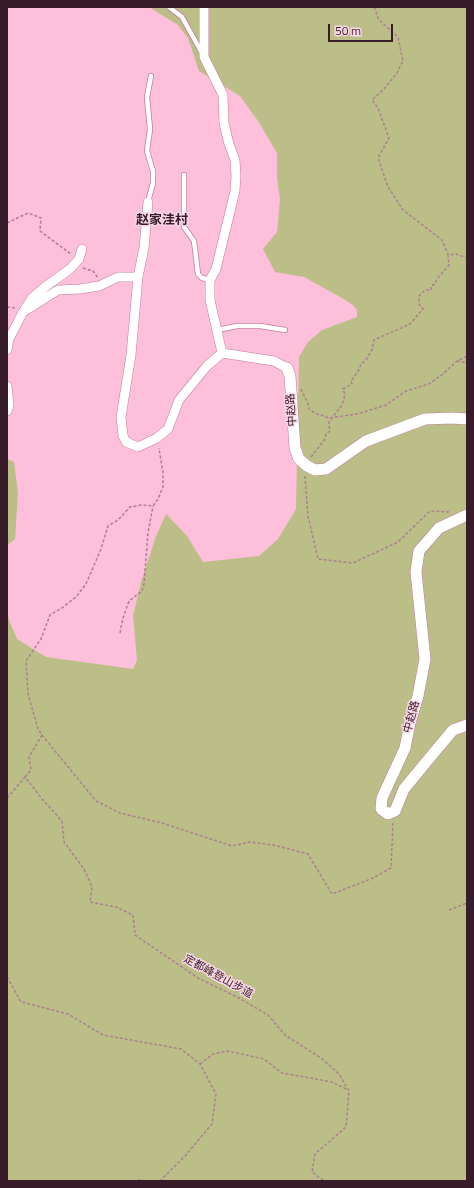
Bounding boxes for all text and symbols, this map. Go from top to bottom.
scale bar [330,16,395,42]
text: 50 m [335,21,361,40]
district label: 赵家洼村 [136,213,188,229]
street label: 中赵路 [284,393,300,427]
street label: 中赵路 [401,699,423,735]
street label: 定都峰登山步道 [181,953,255,1001]

